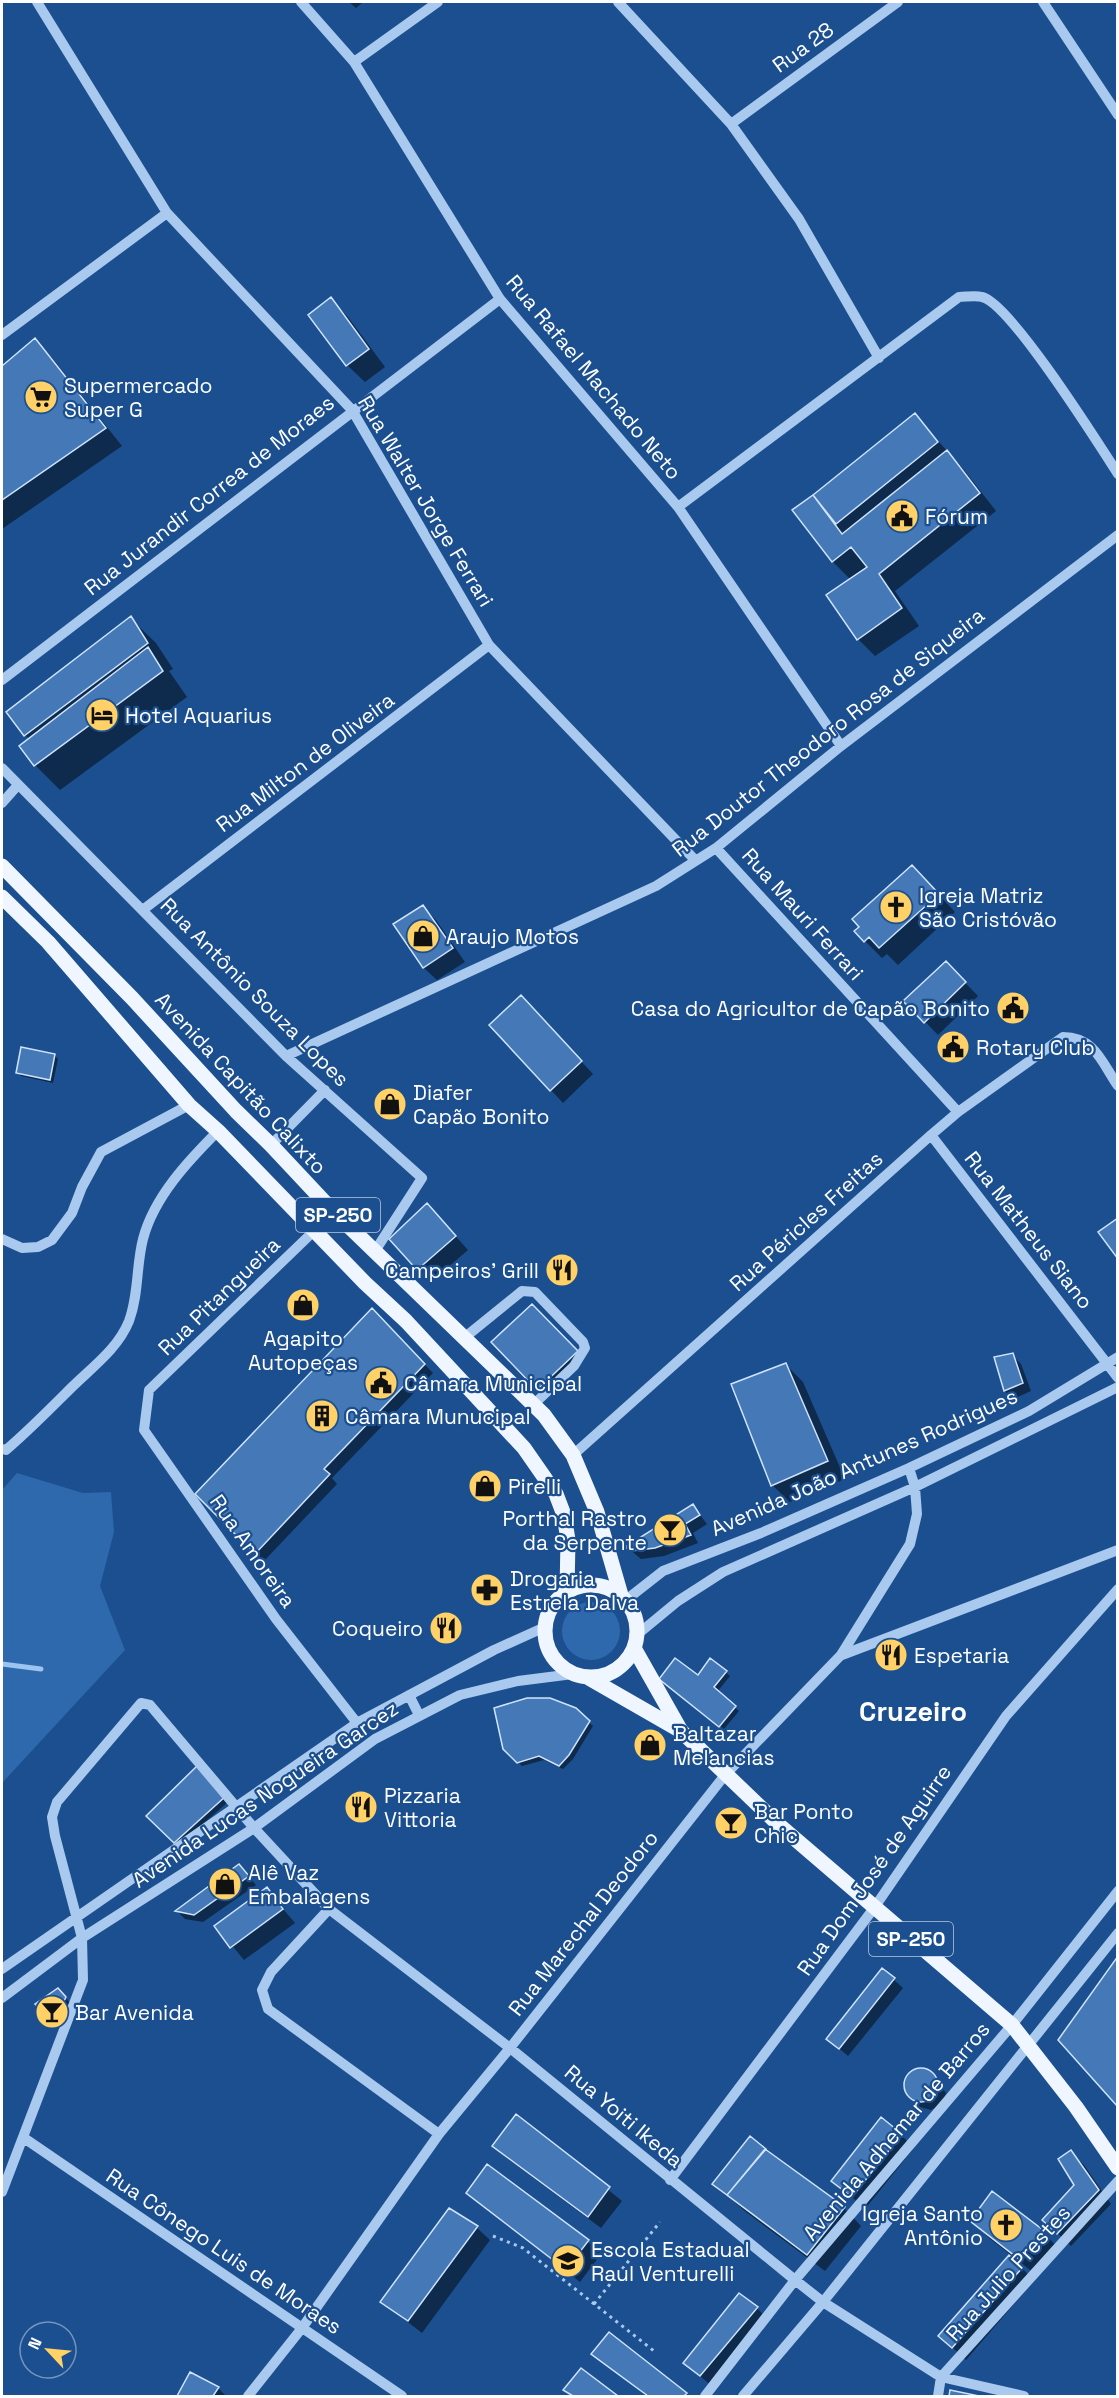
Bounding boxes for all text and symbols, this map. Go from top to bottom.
street label: Rua 28 [767,16,839,78]
street label: Rua Rafael Machado Neto [500,269,688,485]
place label: Supermercado Super G [64,372,212,423]
supermarket icon: Supermercado Super G [23,379,59,415]
street label: Rua Jurandir Correa de Moraes [79,389,339,601]
street label: Rua Walter Jorge Ferrari [352,390,500,612]
public building icon: Fórum [884,498,920,534]
place label: Fórum [925,503,988,530]
street label: Rua Doutor Theodoro Rosa de Siqueira [666,602,990,862]
street label: Rua Milton de Oliveira [210,686,400,838]
hotel icon: Hotel Aquarius [84,697,120,733]
place label: Hotel Aquarius [125,702,272,729]
street label: Rua Mauri Ferrari [736,842,870,986]
place label: Igreja Matriz São Cristóvão [919,882,1057,933]
church icon: Igreja Matriz São Cristóvão [878,889,914,925]
street label: Rua Antônio Souza Lopes [155,892,355,1092]
shop icon: Araujo Motos [405,918,441,954]
place label: Araujo Motos [446,923,579,950]
street label: Avenida Capitão Calixto [149,986,333,1180]
public building icon: Casa do Agricultor de Capão Bonito [995,990,1031,1026]
place label: Casa do Agricultor de Capão Bonito [631,995,990,1022]
public building icon: Rotary Club [935,1029,971,1065]
place label: Rotary Club [976,1034,1095,1061]
place label: Diafer Capão Bonito [413,1079,549,1130]
shop icon: Diafer Capão Bonito [372,1086,408,1122]
street label: Rua Péricles Freitas [724,1145,888,1297]
street label: Rua Matheus Siano [959,1146,1099,1314]
road number: SP-250 [296,1198,380,1232]
street label: Rua Pitangueira [152,1231,286,1361]
restaurant icon: Campeiros' Grill [544,1252,580,1288]
place label: Campeiros' Grill [385,1257,539,1284]
shop icon: Agapito Autopeças [285,1287,321,1323]
place label: Agapito Autopeças [248,1325,358,1376]
public building icon: Câmara Municipal [363,1365,399,1401]
place label: Câmara Municipal [404,1370,582,1397]
street label: Avenida João Antunes Rodrigues [707,1382,1021,1542]
building icon: Câmara Munucipal [304,1398,340,1434]
place label: Câmara Munucipal [345,1403,531,1430]
shop icon: Pirelli [467,1468,503,1504]
place label: Pirelli [508,1473,561,1500]
street label: Rua Amoreira [204,1489,302,1613]
place label: Porthal Rastro da Serpente [502,1505,647,1556]
bar icon: Porthal Rastro da Serpente [652,1512,688,1548]
place label: Drogaria Estrela Dalva [510,1565,639,1616]
pharmacy icon: Drogaria Estrela Dalva [469,1572,505,1608]
restaurant icon: Coqueiro [428,1610,464,1646]
place label: Coqueiro [332,1615,423,1642]
restaurant icon: Espetaria [873,1637,909,1673]
place label: Espetaria [914,1642,1009,1669]
district label: Cruzeiro [859,1694,967,1729]
street label: Avenida Lucas Nogueira Garcez [127,1695,403,1893]
place label: Baltazar Melancias [673,1720,774,1771]
shop icon: Baltazar Melancias [632,1727,668,1763]
street label: Rua Dom José de Aguirre [791,1759,957,1981]
place label: Pizzaria Vittoria [384,1782,461,1833]
restaurant icon: Pizzaria Vittoria [343,1789,379,1825]
place label: Bar Ponto Chic [754,1798,853,1849]
bar icon: Bar Ponto Chic [713,1805,749,1841]
street label: Rua Marechal Deodoro [502,1825,664,2021]
place label: Alê Vaz Embalagens [248,1859,370,1910]
shop icon: Alê Vaz Embalagens [207,1866,243,1902]
road number: SP-250 [869,1922,953,1956]
bar icon: Bar Avenida [34,1994,70,2030]
place label: Bar Avenida [75,1999,194,2026]
street label: Avenida Adhemar de Barros [797,2016,995,2246]
street label: Rua Yoiti Ikeda [559,2059,689,2173]
street label: Rua Cônego Luis de Moraes [101,2162,347,2340]
place label: Igreja Santo Antônio [862,2200,983,2251]
street label: Rua Julio Prestes [940,2200,1076,2346]
church icon: Igreja Santo Antônio [988,2207,1024,2243]
place label: Escola Estadual Raul Venturelli [591,2236,750,2287]
school or university icon: Escola Estadual Raul Venturelli [550,2243,586,2279]
north arrow [18,2320,78,2380]
text: N [23,2334,47,2353]

